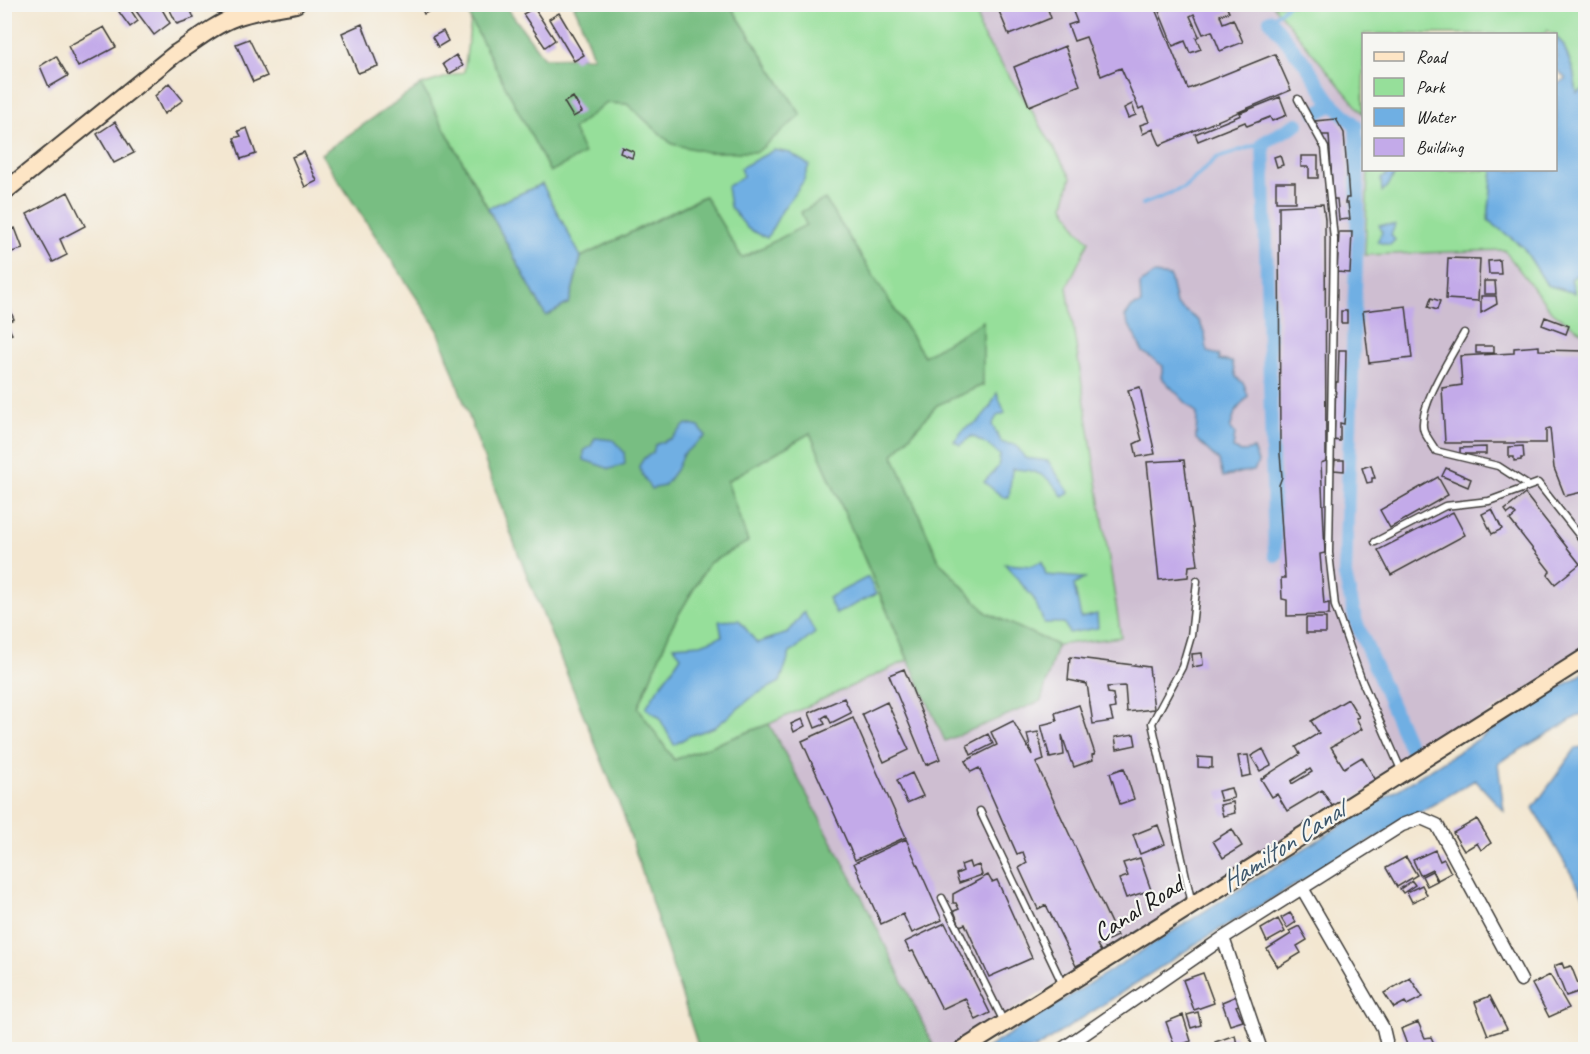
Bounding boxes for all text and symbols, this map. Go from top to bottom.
legend [1362,33,1557,171]
text: Road [1416,46,1449,68]
text: Park [1416,76,1446,98]
text: Water [1416,106,1457,128]
text: Building [1416,136,1465,158]
water label: Hamilton Canal [1214,789,1357,899]
street label: Canal Road [1087,866,1193,949]

